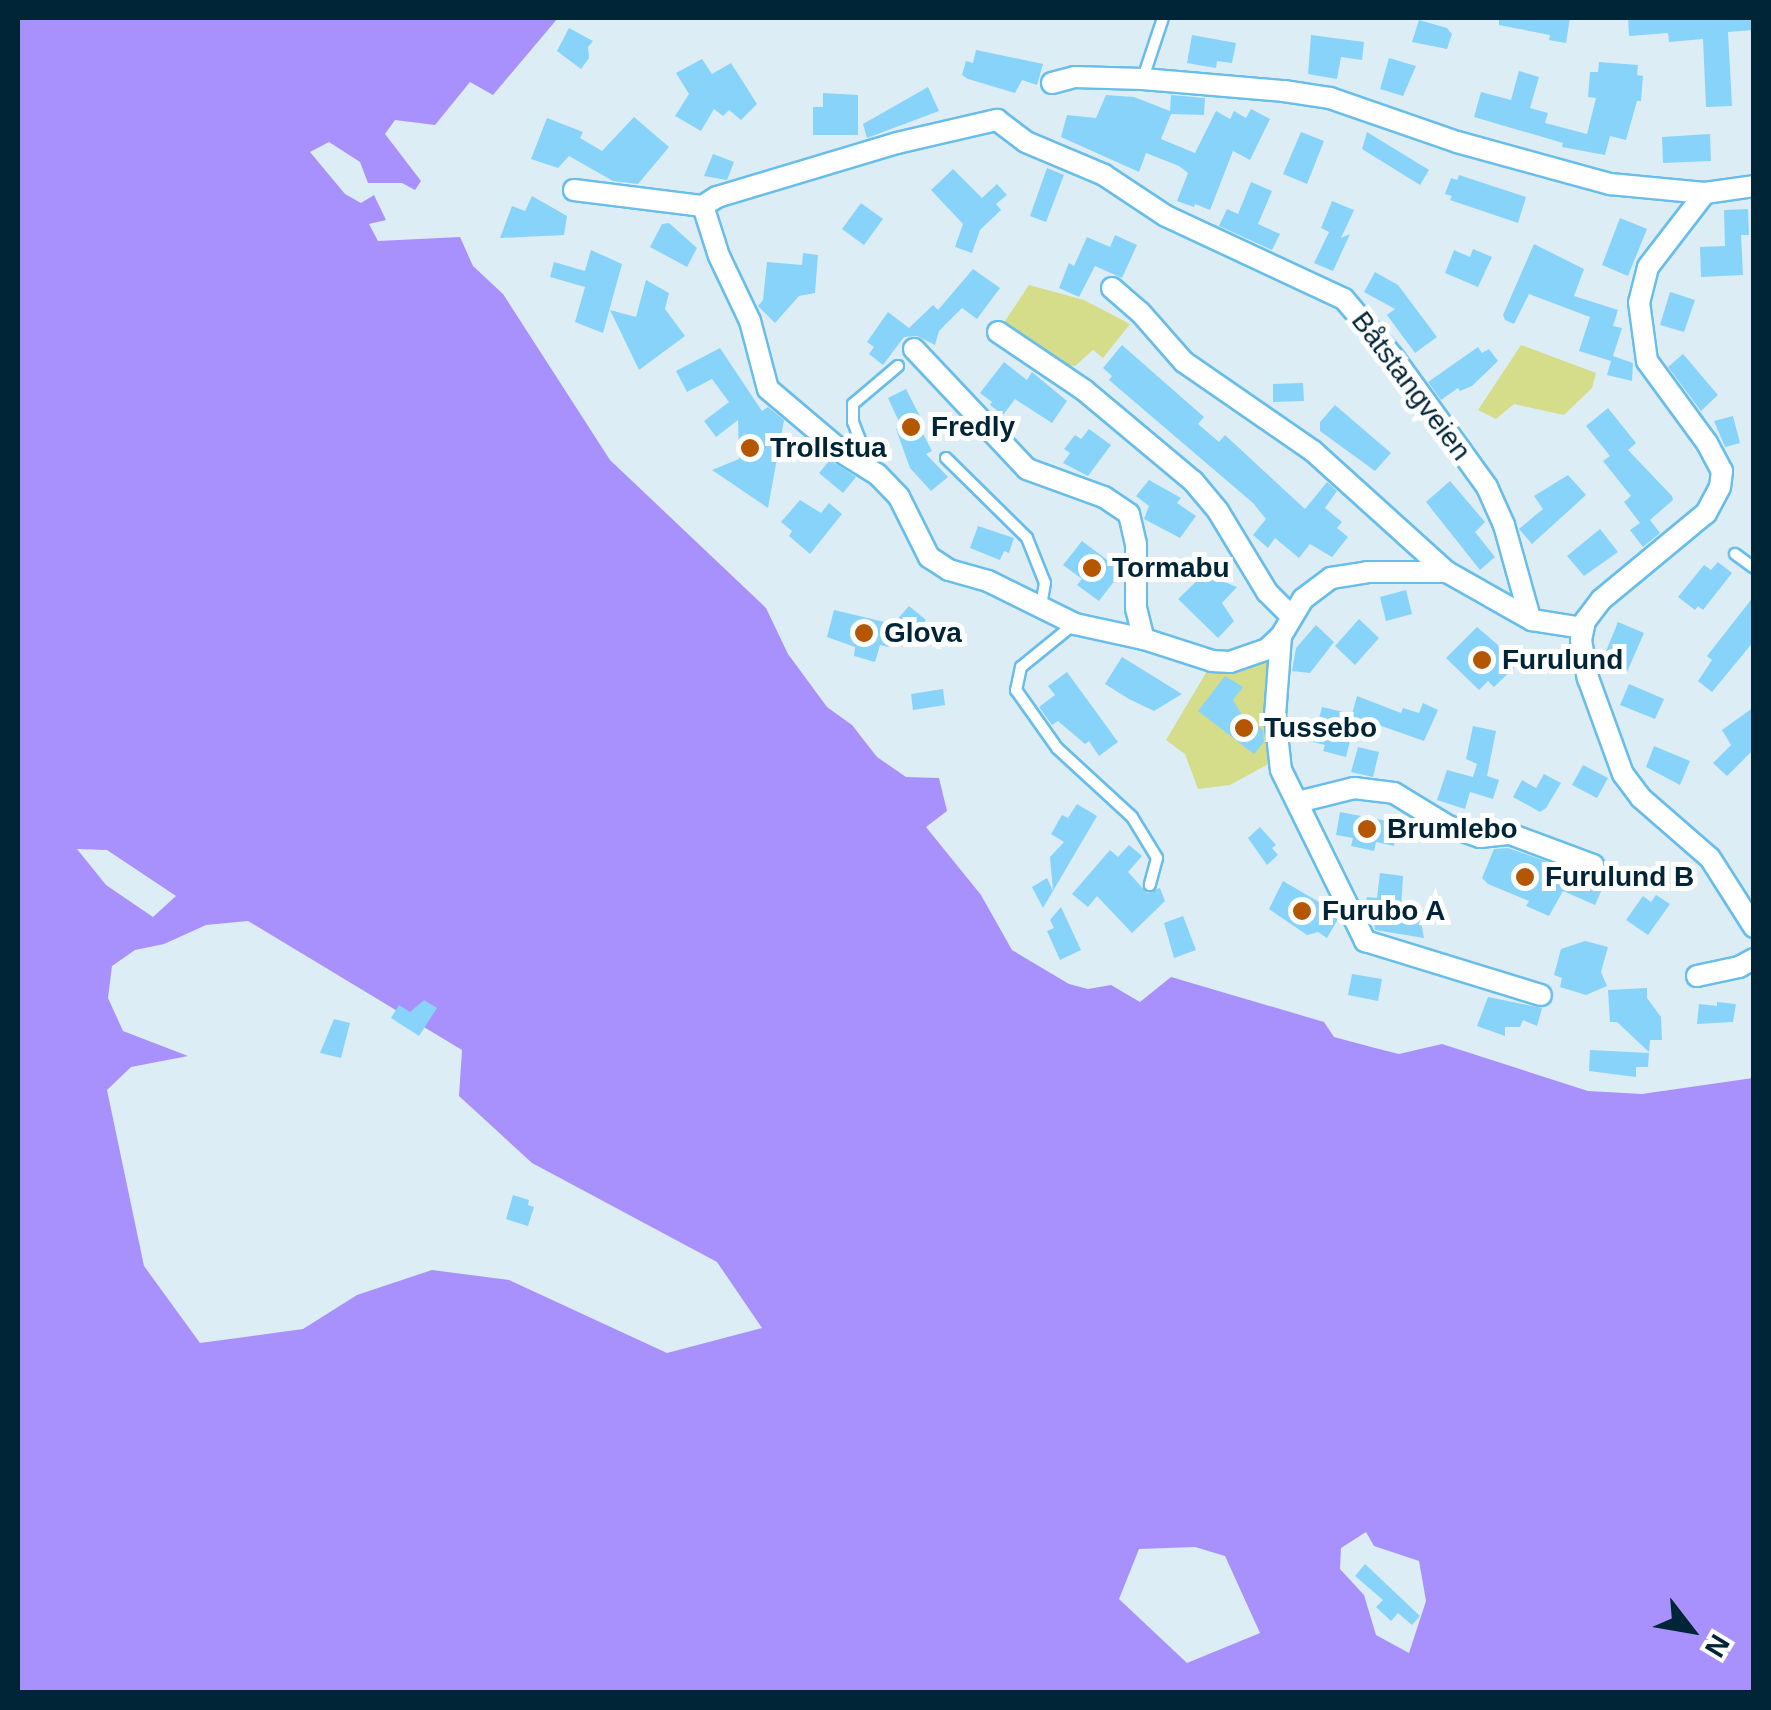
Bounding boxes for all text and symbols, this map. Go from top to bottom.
street label: Båtstangveien [1344,305,1478,467]
place label: Fredly [931,410,1015,444]
marker: Fredly [900,416,922,438]
place label: Trollstua [770,431,887,465]
marker: Trollstua [739,437,761,459]
place label: Tormabu [1112,551,1230,585]
marker: Tormabu [1081,557,1103,579]
place label: Glova [884,616,962,650]
marker: Glova [853,622,875,644]
place label: Furulund [1502,643,1623,677]
marker: Furulund [1471,649,1493,671]
place label: Tussebo [1264,711,1377,745]
marker: Tussebo [1233,717,1255,739]
place label: Brumlebo [1387,812,1518,846]
marker: Brumlebo [1356,818,1378,840]
place label: Furulund B [1545,860,1694,894]
marker: Furulund B [1514,866,1536,888]
place label: Furubo A [1322,894,1446,928]
marker: Furubo A [1291,900,1313,922]
north arrow [1641,1580,1741,1680]
text: N [1699,1629,1736,1662]

